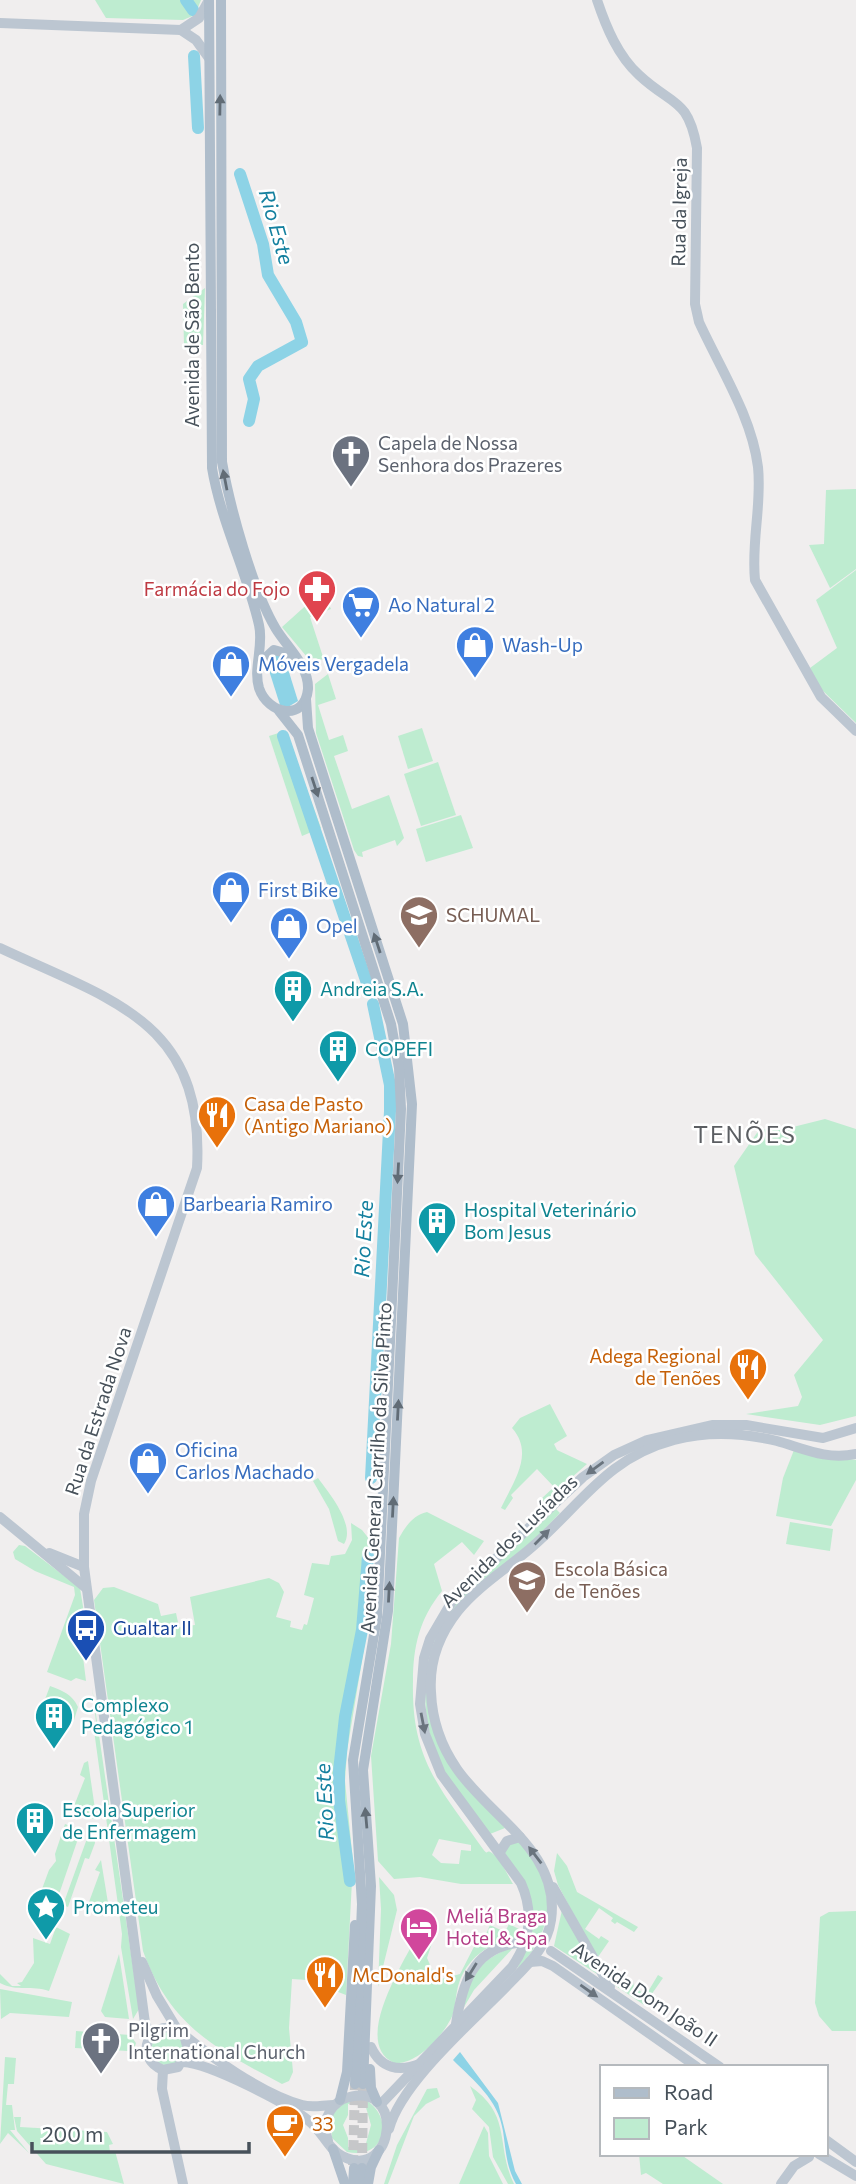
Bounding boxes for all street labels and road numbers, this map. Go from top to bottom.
street label: Rua da Igreja [666,157,691,267]
street label: Avenida de São Bento [180,243,203,427]
street label: Avenida General Carrilho da Silva Pinto [355,1302,396,1634]
street label: Rua da Estrada Nova [59,1324,136,1498]
street label: Avenida dos Lusíadas [436,1469,582,1612]
street label: Avenida Dom João II [568,1937,722,2051]

